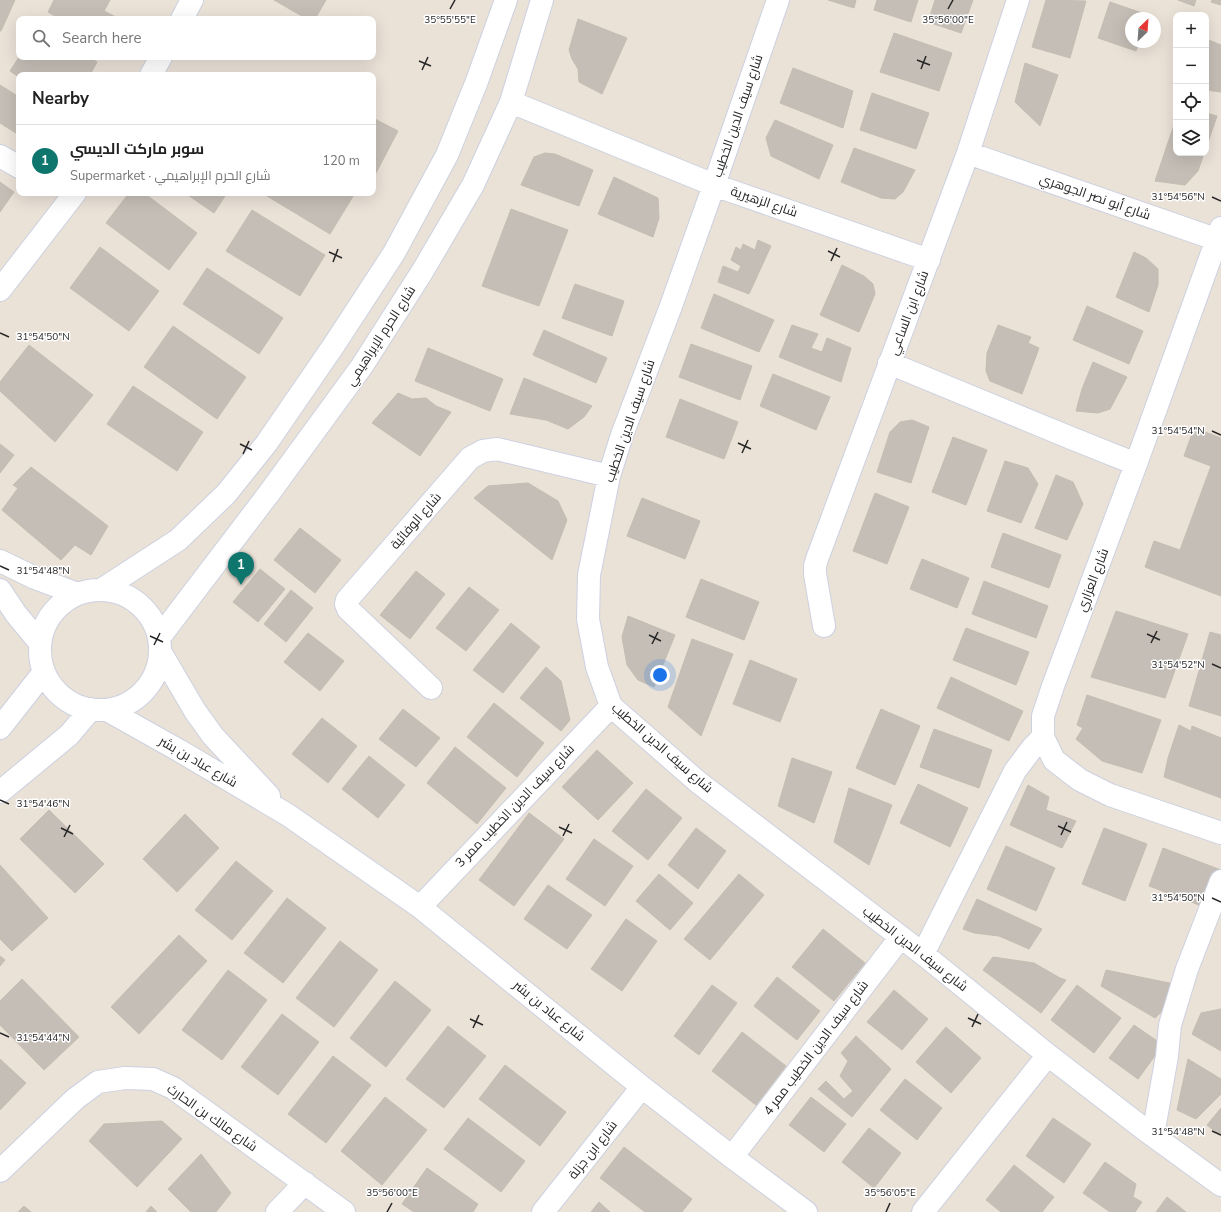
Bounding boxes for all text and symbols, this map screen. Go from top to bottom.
north arrow [1125,12,1161,48]
map controls [1173,12,1209,156]
button: + [1173,12,1209,48]
text: 35°55'55"E [424,13,476,27]
text: 35°56'00"E [922,13,974,27]
search box [16,16,376,60]
icon: search [30,27,52,49]
text: Search here [62,28,142,48]
button: − [1173,48,1209,84]
street label: شارع سيف الدين الخطيب [708,52,768,180]
button: locate [1173,84,1209,120]
text: Nearby [32,87,89,110]
button: layers [1173,120,1209,156]
text: سوبر ماركت الديسي [70,139,204,159]
text: 1 [41,152,49,170]
text: 120 m [322,152,360,170]
text: Supermarket · شارع الحرم الإبراهيمي [70,167,271,185]
street label: شارع أبو نصر الجوهري [1037,170,1153,225]
street label: شارع الزهيرية [728,182,800,222]
text: 31°54'56"N [1151,190,1205,204]
street label: شارع ابن الساعي [885,268,934,358]
street label: شارع الحرم الإبراهيمي [342,282,421,390]
text: 31°54'50"N [16,330,70,344]
street label: شارع سيف الدين الخطيب [600,357,660,485]
text: 31°54'54"N [1151,424,1205,438]
street label: شارع الوفائية [386,489,446,553]
street label: شارع العزاري [1073,546,1114,615]
pin: 1 [228,552,254,585]
text: 31°54'48"N [16,564,70,578]
text: 31°54'52"N [1151,658,1205,672]
your location [650,665,670,685]
street label: شارع سيف الدين الخطيب [607,699,717,797]
street label: شارع عباد بن بشر [155,732,240,792]
street label: شارع سيف الدين الخطيب ممر 3 [451,741,579,871]
text: 31°54'46"N [16,797,70,811]
text: 31°54'50"N [1151,891,1205,905]
street label: شارع سيف الدين الخطيب [859,902,971,996]
street label: شارع عباد بن بشر [508,976,589,1046]
street label: شارع سيف الدين الخطيب ممر 4 [759,977,873,1119]
text: 31°54'44"N [16,1031,70,1045]
street label: شارع مالك بن الحارث [163,1080,261,1156]
street label: شارع ابن جزلة [564,1117,622,1183]
text: 31°54'48"N [1151,1125,1205,1139]
text: 35°56'00"E [366,1186,418,1200]
text: 35°56'05"E [864,1186,916,1200]

